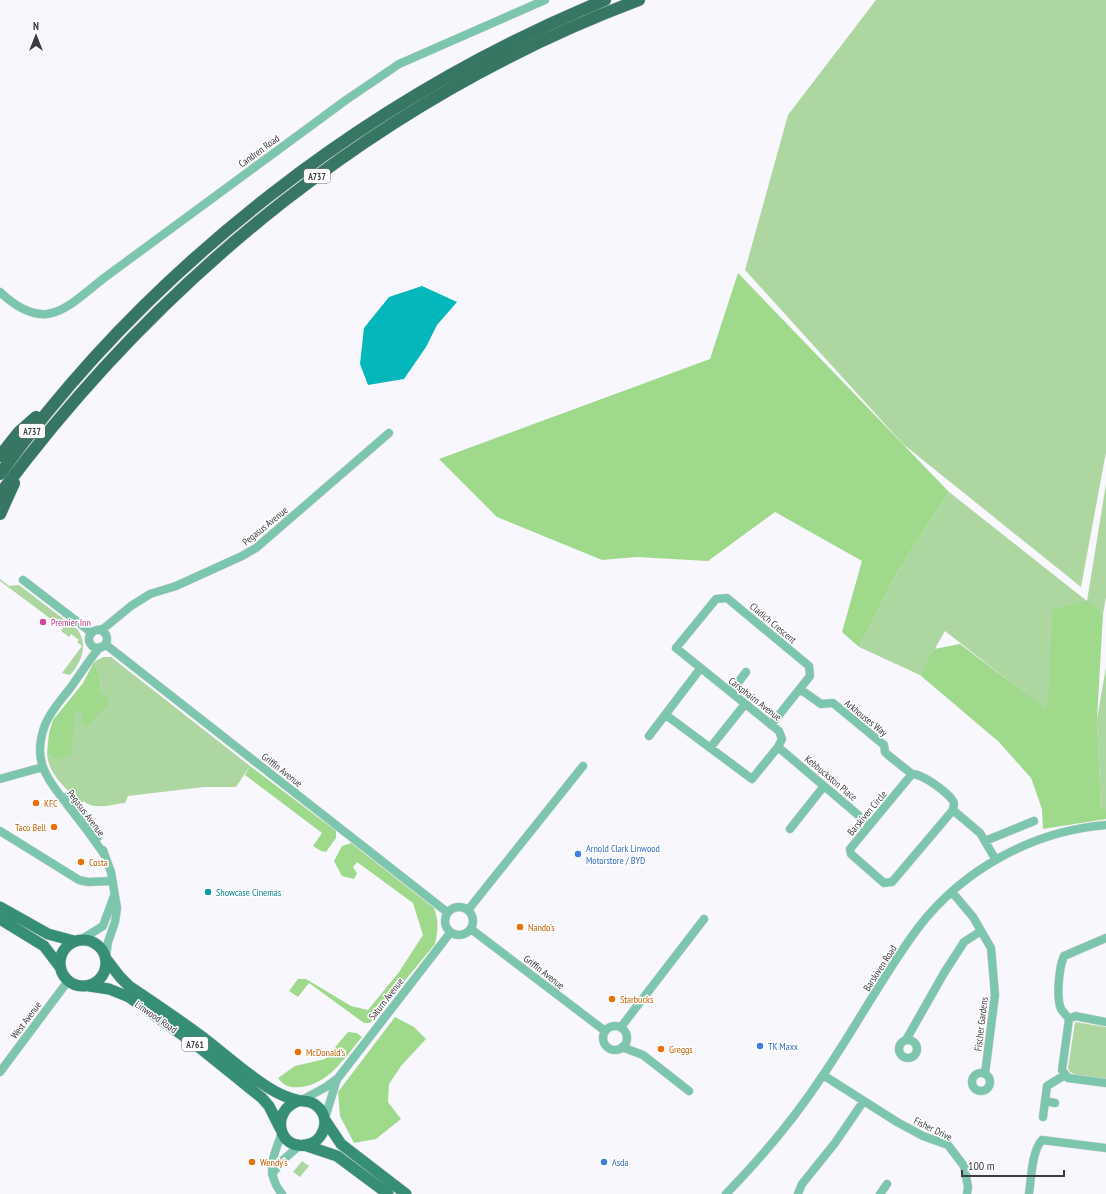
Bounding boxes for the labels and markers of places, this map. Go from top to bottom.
place label: Premier Inn [51,616,91,629]
marker: Premier Inn [38,617,48,627]
place label: KFC [44,797,58,810]
marker: KFC [31,798,41,808]
place label: Taco Bell [15,821,47,834]
marker: Taco Bell [49,822,59,832]
place label: Arnold Clark Linwood Motorstore / BYD [586,842,660,867]
marker: Arnold Clark Linwood Motorstore / BYD [573,849,583,859]
place label: Costa [89,856,108,869]
marker: Costa [76,857,86,867]
place label: Showcase Cinemas [216,886,282,899]
marker: Showcase Cinemas [203,887,213,897]
place label: Nando's [528,921,555,934]
marker: Nando's [515,922,525,932]
place label: Starbucks [620,993,654,1006]
marker: Starbucks [607,994,617,1004]
place label: TK Maxx [768,1040,798,1053]
marker: TK Maxx [755,1041,765,1051]
place label: Greggs [669,1043,693,1056]
marker: Greggs [656,1044,666,1054]
place label: McDonald's [306,1046,346,1059]
marker: McDonald's [293,1047,303,1057]
place label: Wendy's [260,1156,288,1169]
place label: Asda [612,1156,628,1169]
marker: Wendy's [247,1157,257,1167]
marker: Asda [599,1157,609,1167]

